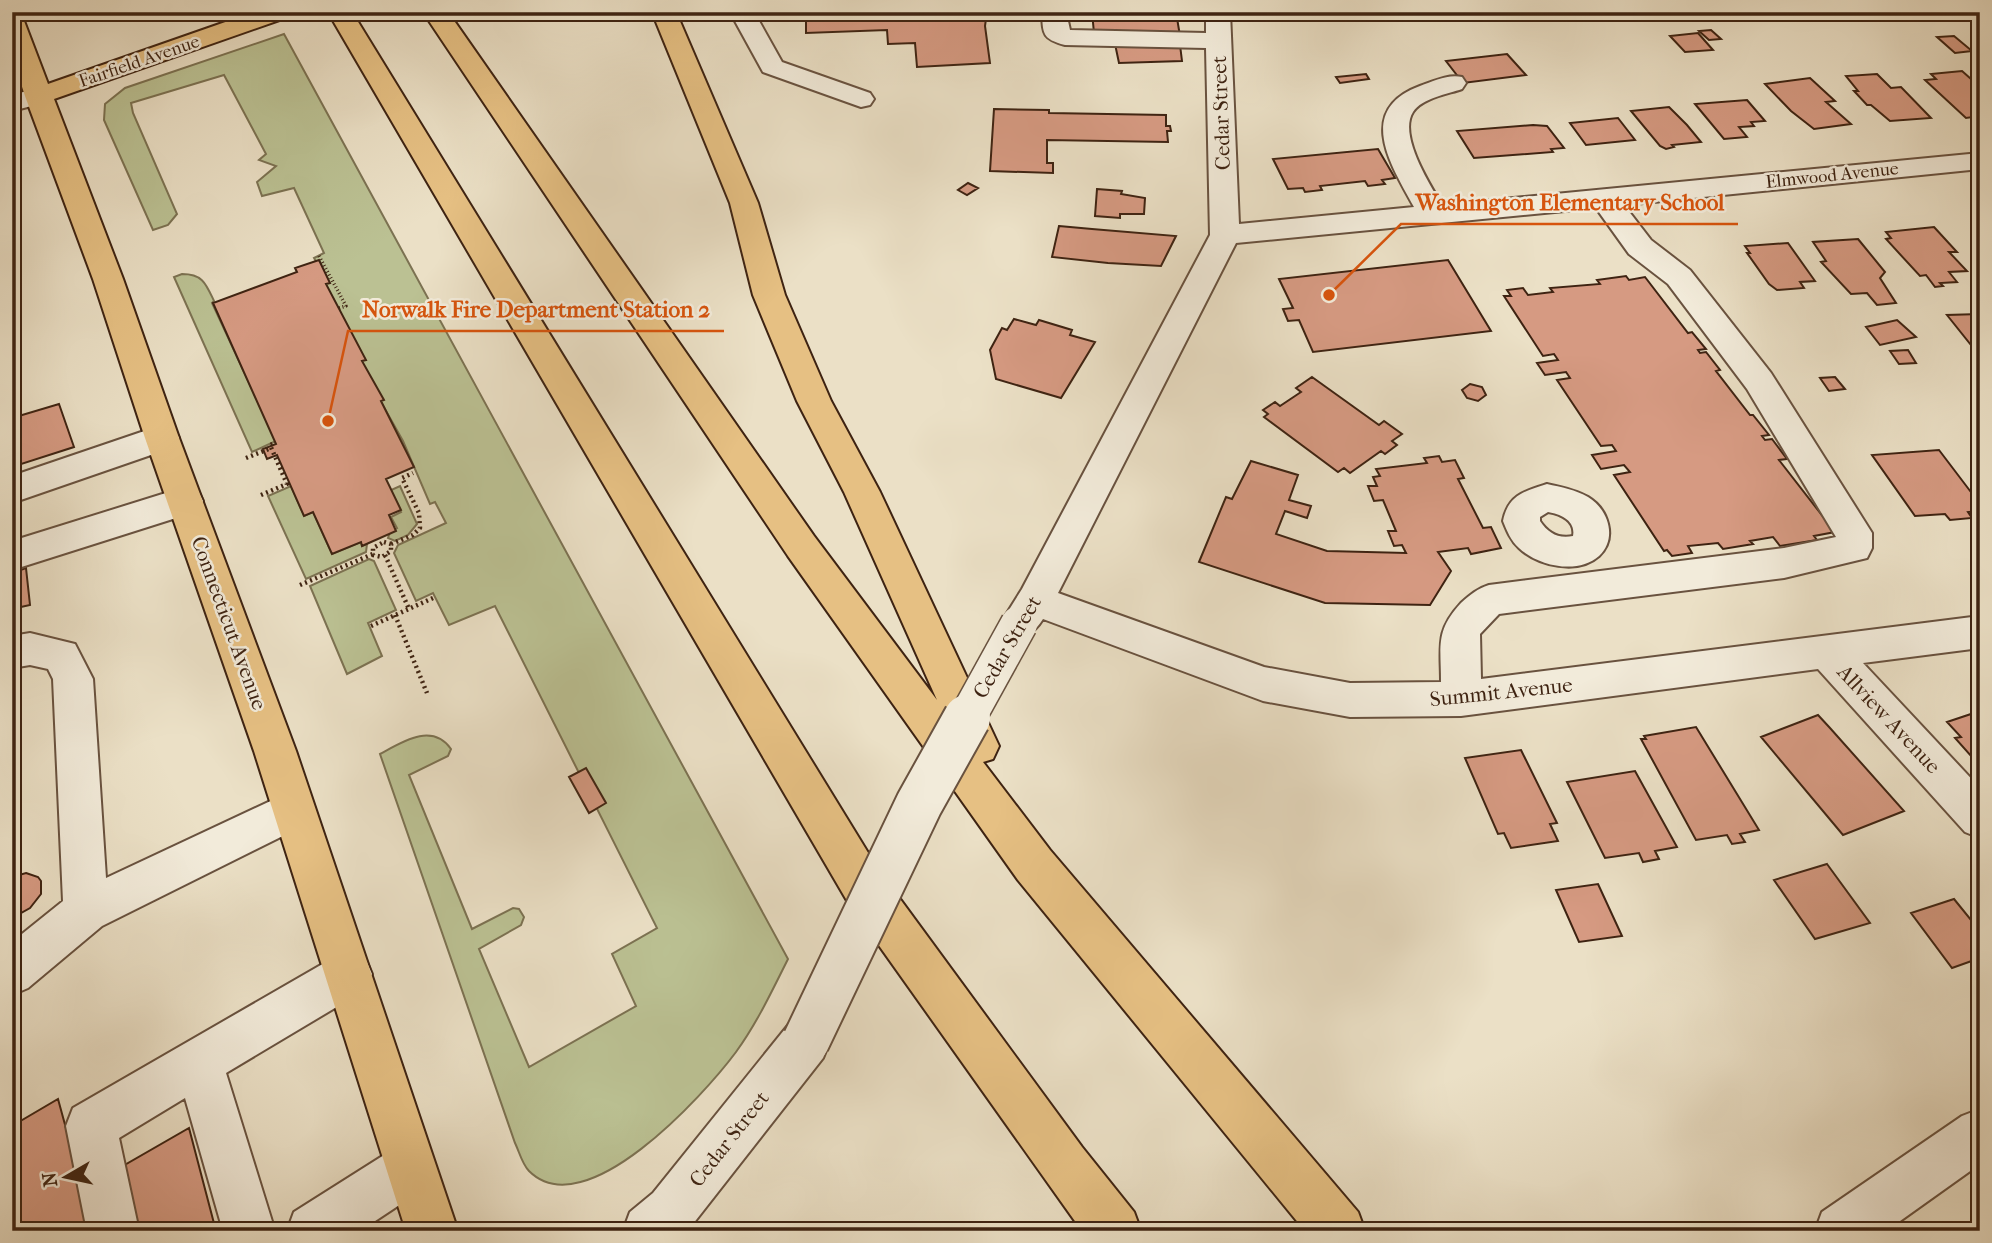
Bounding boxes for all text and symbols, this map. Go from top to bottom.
street label: Fairfield Avenue [76,31,202,92]
street label: Cedar Street [1207,55,1235,171]
street label: Elmwood Avenue [1765,158,1900,193]
callout: Washington Elementary School [1401,180,1738,224]
text: Washington Elementary School [1415,189,1725,216]
callout: Norwalk Fire Department Station 2 [348,287,724,331]
text: Norwalk Fire Department Station 2 [362,296,710,323]
street label: Connecticut Avenue [186,533,272,713]
street label: Cedar Street [968,591,1046,703]
street label: Allview Avenue [1832,659,1945,778]
street label: Summit Avenue [1428,673,1574,711]
street label: Cedar Street [684,1086,774,1192]
north arrow [32,1142,102,1212]
text: N [38,1170,62,1188]

